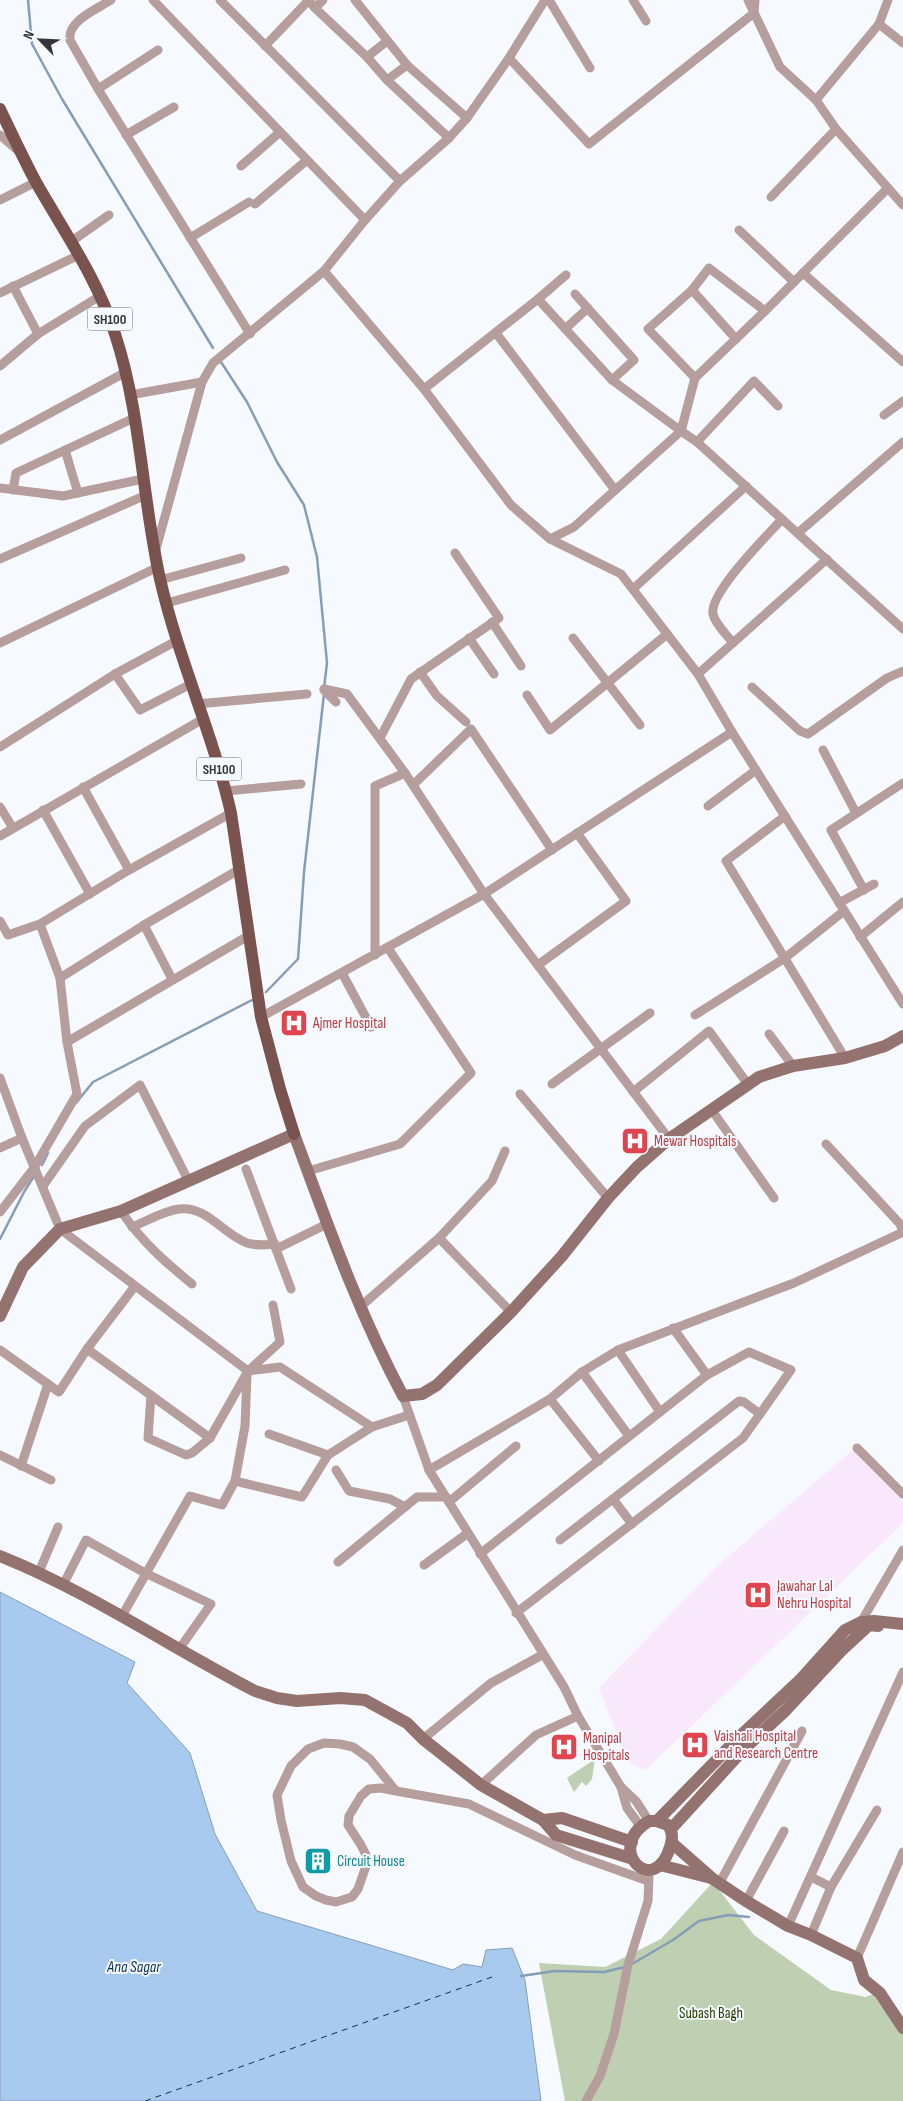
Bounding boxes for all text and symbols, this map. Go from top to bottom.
north arrow [15,15,65,65]
text: N [19,28,38,42]
road number: SH100 [88,308,132,330]
road number: SH100 [196,758,242,781]
hospital icon: Ajmer Hospital [279,1008,309,1038]
place label: Ajmer Hospital [312,1014,386,1033]
hospital icon: Mewar Hospitals [620,1126,650,1156]
place label: Mewar Hospitals [654,1132,736,1151]
place label: Jawahar Lal Nehru Hospital [776,1577,851,1613]
hospital icon: Jawahar Lal Nehru Hospital [743,1580,773,1610]
place label: Vaishali Hospital and Research Centre [714,1727,818,1763]
place label: Manipal Hospitals [583,1729,630,1765]
hospital icon: Vaishali Hospital and Research Centre [680,1730,710,1760]
hospital icon: Manipal Hospitals [549,1732,579,1762]
building icon: Circuit House [303,1846,333,1876]
place label: Circuit House [337,1852,405,1871]
water label: Ana Sagar [106,1958,161,1977]
park label: Subash Bagh [679,2004,743,2023]

